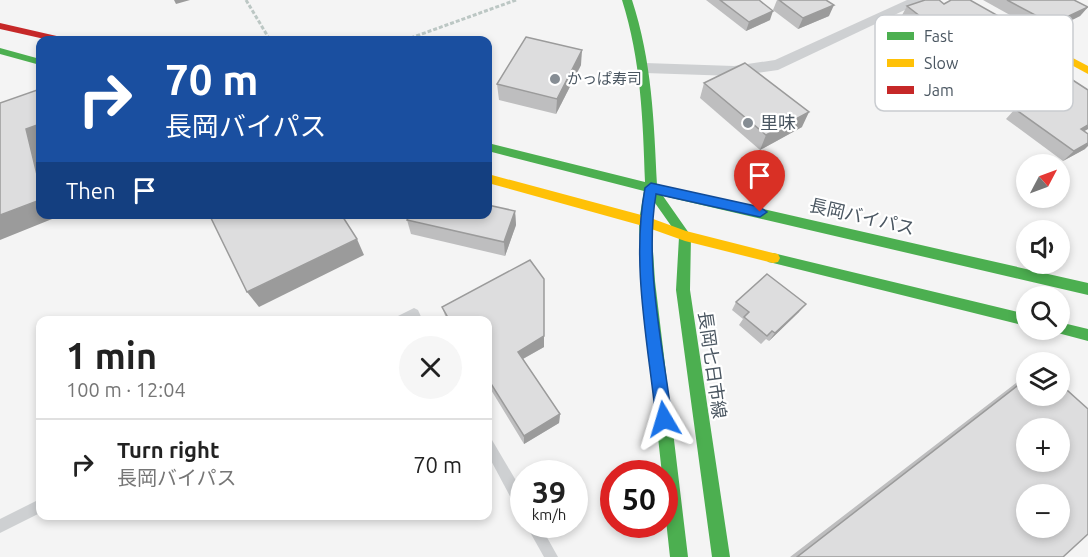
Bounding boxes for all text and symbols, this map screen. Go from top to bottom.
legend [875,15,1073,111]
text: Fast [924,27,954,45]
text: Slow [924,54,959,72]
text: 70 m [165,56,259,103]
icon: right [66,60,144,138]
place label: かっぱ寿司 [567,70,642,87]
marker: かっぱ寿司 [548,72,562,86]
text: Jam [924,81,954,99]
text: 長岡バイパス [165,111,326,141]
place label: 里味 [760,112,796,132]
marker: 里味 [741,116,755,130]
pin [734,150,785,212]
north arrow [1016,154,1070,208]
map controls [1016,154,1070,538]
icon: arrive [743,159,776,192]
icon: arrive [128,174,161,207]
text: Then [66,178,116,203]
street label: 長岡バイパス [808,194,917,238]
button: sound [1016,220,1070,274]
button: search [1016,286,1070,340]
street label: 長岡七日市線 [696,310,730,420]
text: 1 min [66,335,157,376]
button: close [399,336,462,399]
button: layers [1016,352,1070,406]
text: 100 m · 12:04 [66,378,186,401]
position arrow [632,387,696,451]
button: + [1016,418,1070,472]
text: Turn right [117,437,219,462]
icon: right [66,448,99,481]
text: 70 m [413,452,462,477]
speed limit sign: 50 [600,460,678,538]
text: 長岡バイパス [117,466,237,489]
text: 39 [532,475,566,509]
button: − [1016,484,1070,538]
text: km/h [532,506,566,523]

